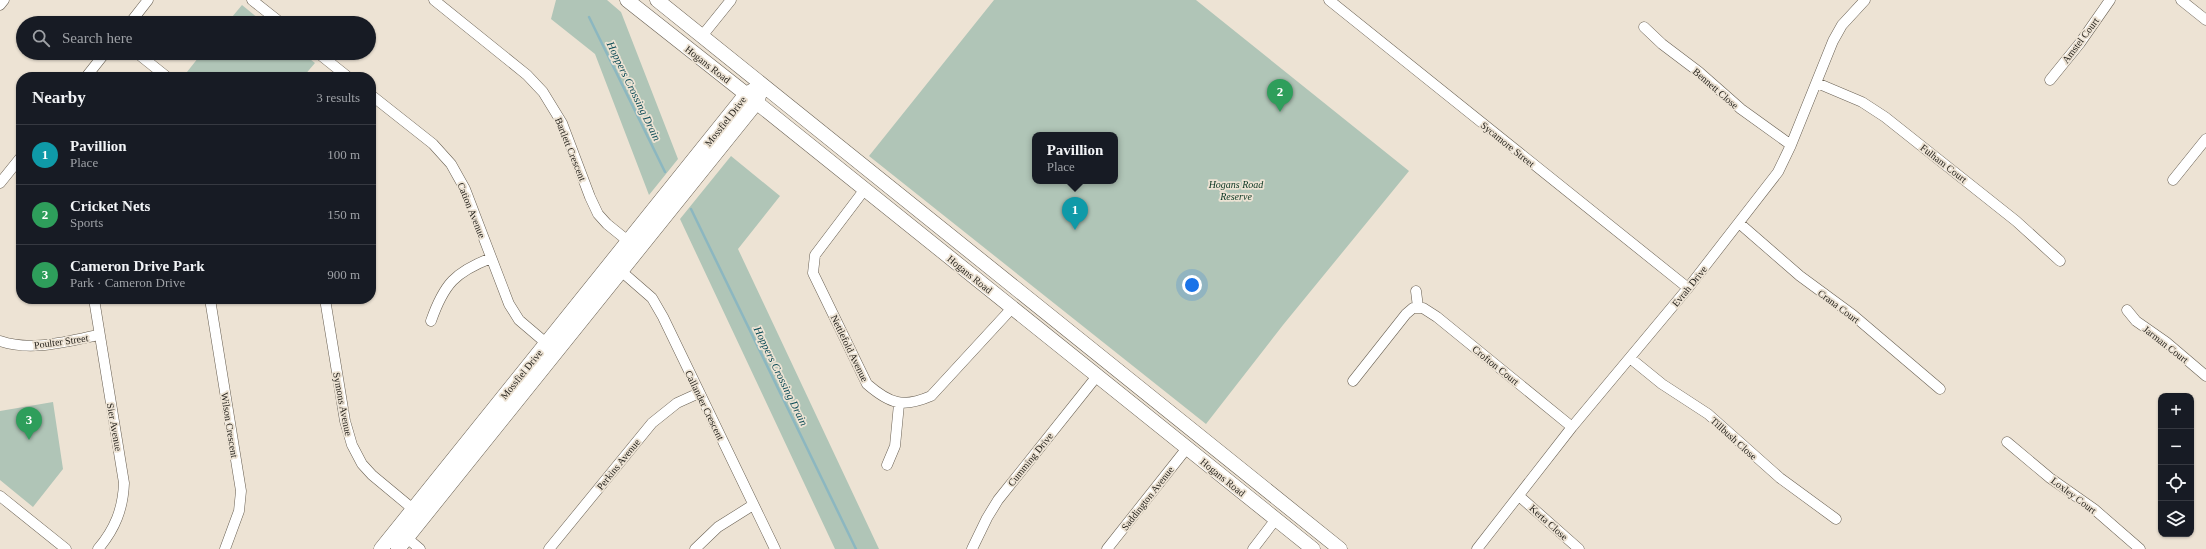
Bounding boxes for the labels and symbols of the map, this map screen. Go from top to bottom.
street label: Amstel Court [2060,15,2101,65]
water label: Hoppers Crossing Drain [604,38,664,143]
street label: Hogans Road [683,43,732,85]
street label: Bennett Close [1691,66,1741,111]
pin: 2 [1267,79,1293,112]
street label: Mossfiel Drive [703,94,749,148]
street label: Bartlett Crescent [553,116,588,183]
street label: Sycamore Street [1479,119,1537,170]
street label: Fulham Court [1918,142,1969,185]
park label: Hogans Road Reserve [1208,179,1264,202]
street label: Cation Avenue [455,181,488,240]
pin: 1 [1062,197,1088,230]
street label: Hogans Road [945,253,994,296]
street label: Evrah Drive [1670,263,1709,309]
your location [1182,275,1202,295]
street label: Crana Court [1816,287,1862,326]
street label: Nettlefold Avenue [829,313,871,384]
water label: Hoppers Crossing Drain [751,323,811,428]
street label: Jarman Court [2141,323,2191,366]
street label: Poulter Street [33,332,89,351]
street label: Crofton Court [1470,343,1521,388]
street label: Mossfiel Drive [498,347,545,401]
street label: Callander Crescent [683,368,726,442]
street label: Symons Avenue [331,371,354,437]
street label: Wilson Crescent [219,392,240,459]
street label: Sier Avenue [105,402,124,452]
pin: 3 [16,407,42,440]
street label: Tillbush Close [1708,415,1759,462]
street label: Cumming Drive [1006,430,1056,488]
street label: Perkins Avenue [595,436,643,492]
street label: Hogans Road [1198,456,1247,499]
street label: Saddington Avenue [1119,464,1176,532]
street label: Loxley Court [2049,475,2099,516]
street label: Kerta Close [1527,502,1570,543]

